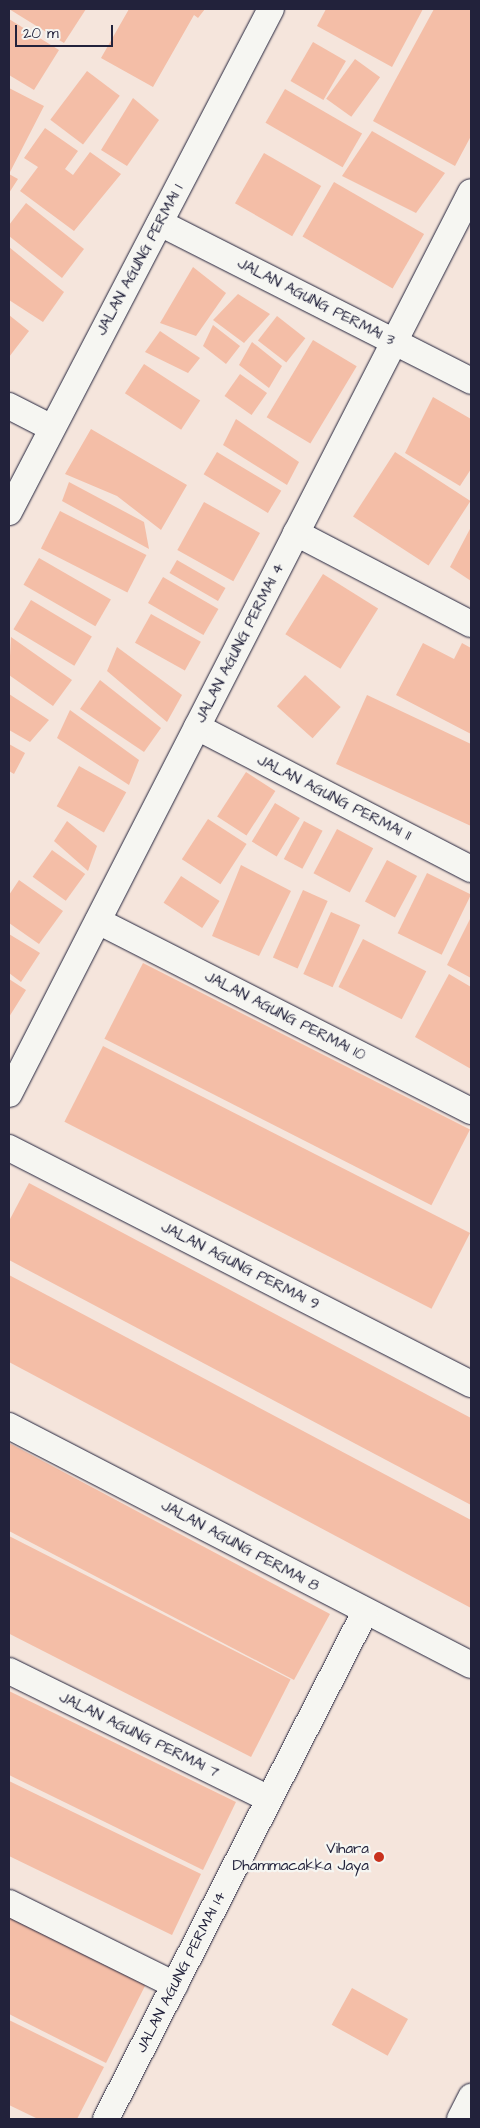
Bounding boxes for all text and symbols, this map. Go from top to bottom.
scale bar [18,15,115,47]
text: 20 m [23,23,59,44]
street label: JALAN AGUNG PERMAI 1 [92,181,188,339]
street label: JALAN AGUNG PERMAI 3 [234,254,398,350]
street label: JALAN AGUNG PERMAI 4 [192,560,288,726]
street label: JALAN AGUNG PERMAI 11 [254,751,414,845]
street label: JALAN AGUNG PERMAI 10 [202,968,368,1064]
street label: JALAN AGUNG PERMAI 9 [158,1218,322,1314]
street label: JALAN AGUNG PERMAI 8 [158,1497,322,1595]
street label: JALAN AGUNG PERMAI 7 [56,1688,222,1782]
place label: Vihara Dhammacakka Jaya [233,1839,369,1874]
marker: Vihara Dhammacakka Jaya [373,1851,385,1863]
street label: JALAN AGUNG PERMAI 14 [132,1888,230,2056]

